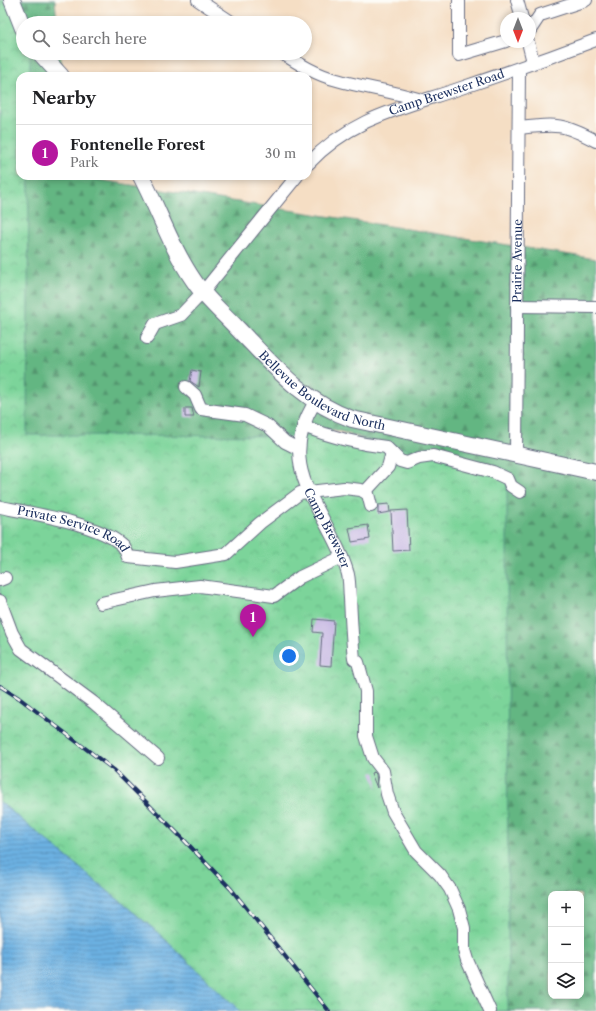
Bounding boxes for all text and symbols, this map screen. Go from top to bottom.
north arrow [500,12,536,48]
search box [16,16,312,60]
icon: search [30,27,52,49]
text: Search here [62,29,147,48]
street label: Camp Brewster Road [387,66,507,118]
text: Nearby [32,88,96,108]
text: Fontenelle Forest [70,135,205,154]
text: 1 [42,145,48,161]
text: 30 m [265,145,296,161]
text: Park [70,154,98,170]
street label: Prairie Avenue [509,219,525,303]
street label: Bellevue Boulevard North [256,348,387,433]
street label: Camp Brewster [301,485,354,570]
street label: Private Service Road [16,502,133,555]
pin: 1 [240,604,266,637]
your location [279,646,299,666]
map controls [548,891,584,999]
button: + [548,891,584,927]
button: − [548,927,584,963]
button: layers [548,963,584,999]

